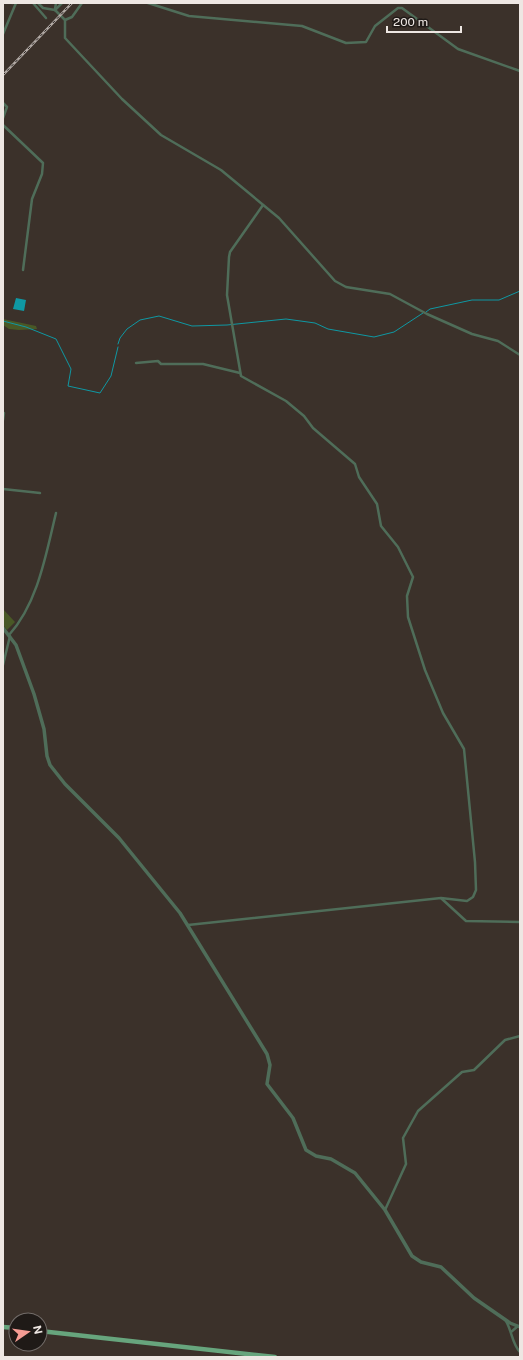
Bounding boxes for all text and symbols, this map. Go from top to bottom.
scale bar [387,8,461,34]
text: 200 m [393,15,428,29]
north arrow [8,1312,48,1352]
text: N [31,1324,45,1335]

